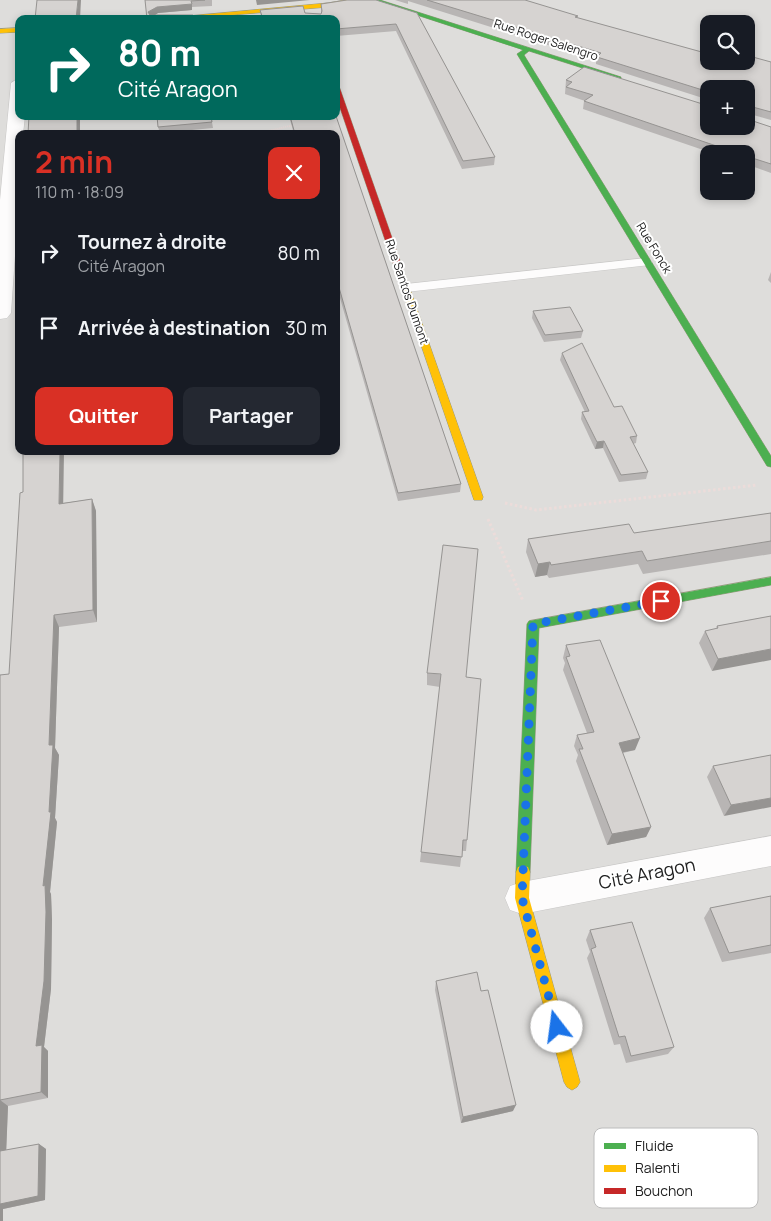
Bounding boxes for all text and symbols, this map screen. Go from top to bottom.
street label: Rue Roger Salengro [492,15,601,64]
map controls [700,15,755,200]
button: search [700,15,755,70]
text: 80 m [118,29,201,77]
icon: right [35,35,100,100]
text: Cité Aragon [118,74,238,104]
button: + [700,80,755,135]
text: 2 min [35,141,113,182]
button: − [700,145,755,200]
button: close [268,147,320,199]
text: 110 m · 18:09 [35,181,124,203]
street label: Rue Fonck [633,219,677,277]
text: Tournez à droite [78,229,226,255]
street label: Rue Santos Dumont [382,237,433,347]
icon: right [35,239,63,267]
text: 80 m [277,240,320,266]
text: Cité Aragon [78,255,165,277]
icon: arrive [35,314,63,342]
text: Arrivée à destination [78,315,270,341]
text: 30 m [285,315,327,341]
button: Quitter [35,387,173,445]
button: Partager [183,387,320,445]
pin [640,580,682,622]
icon: arrive [647,587,675,615]
street label: Cité Aragon [596,852,697,894]
position arrow [530,1000,582,1052]
legend [594,1128,758,1208]
text: Fluide [635,1136,673,1155]
text: Ralenti [635,1158,680,1177]
text: Bouchon [635,1181,693,1200]

